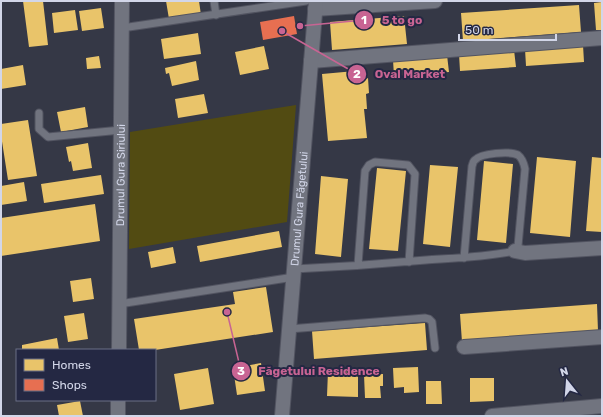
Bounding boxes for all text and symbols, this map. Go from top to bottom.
callout: 5 to go [354,8,431,32]
text: 1 [361,13,367,27]
text: 5 to go [382,13,422,27]
scale bar [459,16,556,42]
text: 50 m [465,23,493,37]
callout: Oval Market [347,62,454,86]
text: 2 [353,67,361,81]
text: Oval Market [375,67,446,81]
street label: Drumul Gura Siriului [114,124,128,226]
street label: Drumul Gura Făgetului [288,151,311,267]
legend [16,349,156,401]
text: Homes [52,358,91,372]
callout: Făgetului Residence [231,359,388,383]
north arrow [547,361,587,401]
text: 3 [237,364,245,378]
text: Făgetului Residence [258,364,380,378]
text: N [559,365,570,379]
text: Shops [52,378,87,392]

